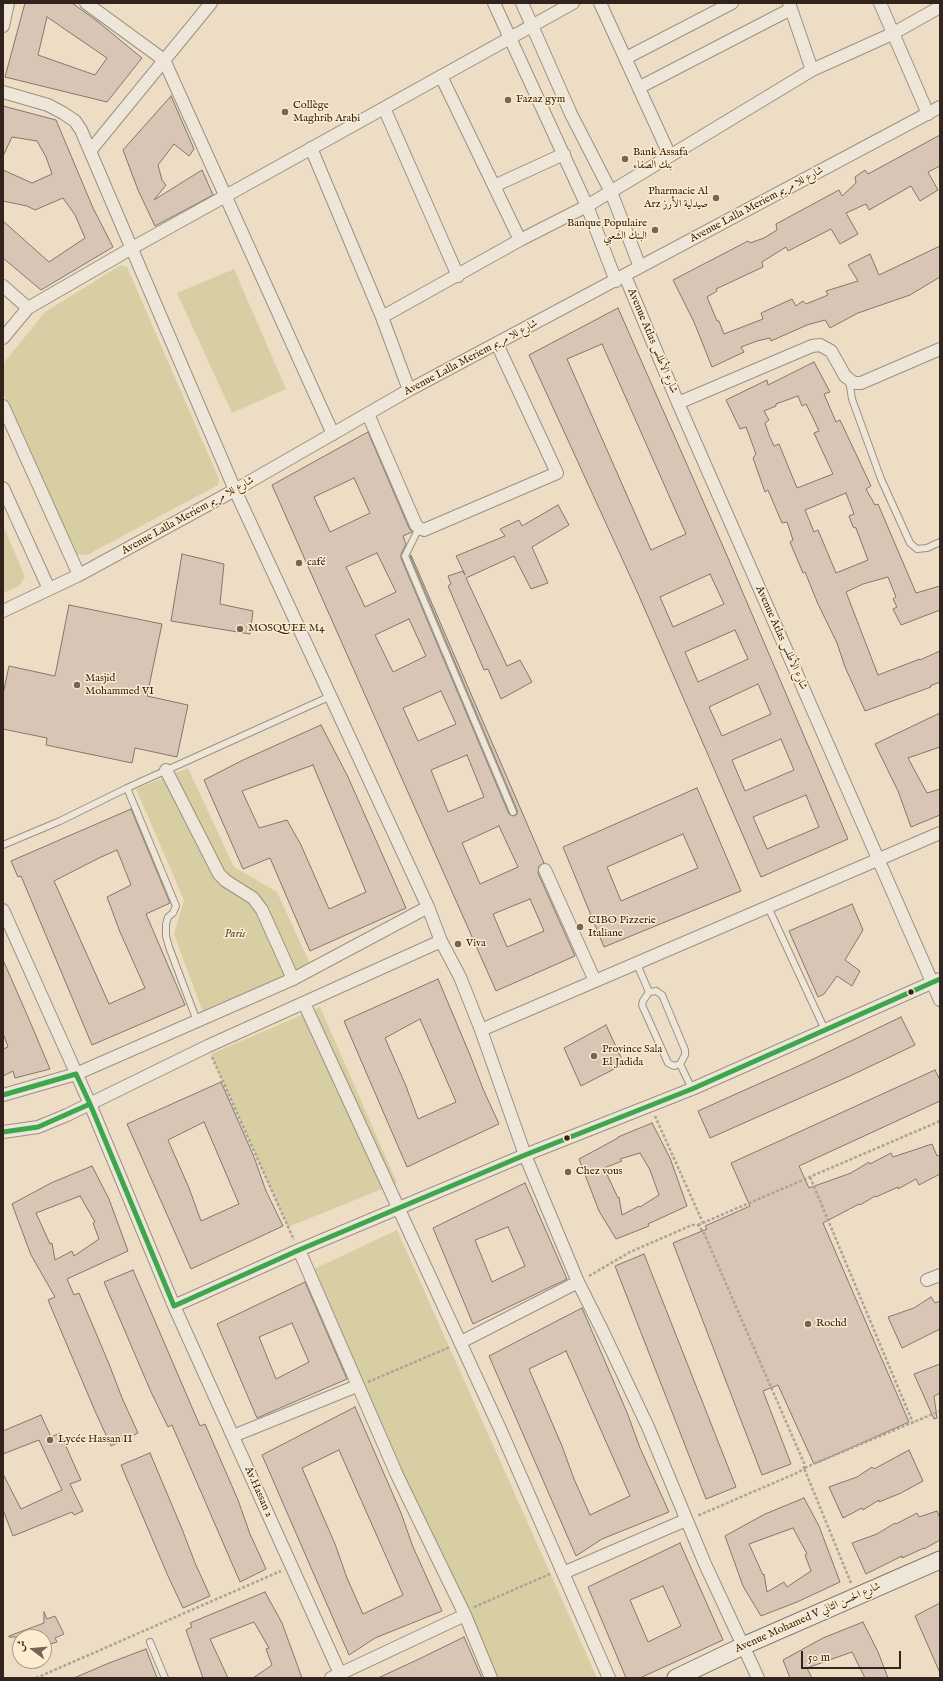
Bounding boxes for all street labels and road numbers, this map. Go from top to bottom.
street label: Avenue Lalla Meriem شارع للا مريم [688,164,826,246]
street label: Avenue Atlas شارع الأطلس [624,287,680,395]
street label: Avenue Lalla Meriem شارع للا مريم [402,317,540,399]
street label: Avenue Lalla Meriem شارع للا مريم [119,474,257,558]
street label: Avenue Atlas شارع الأطلس [752,584,810,692]
street label: Av.Hassan 2 [241,1465,275,1519]
street label: Avenue Mohamed V شارع الحسن الثاني [733,1580,883,1656]

